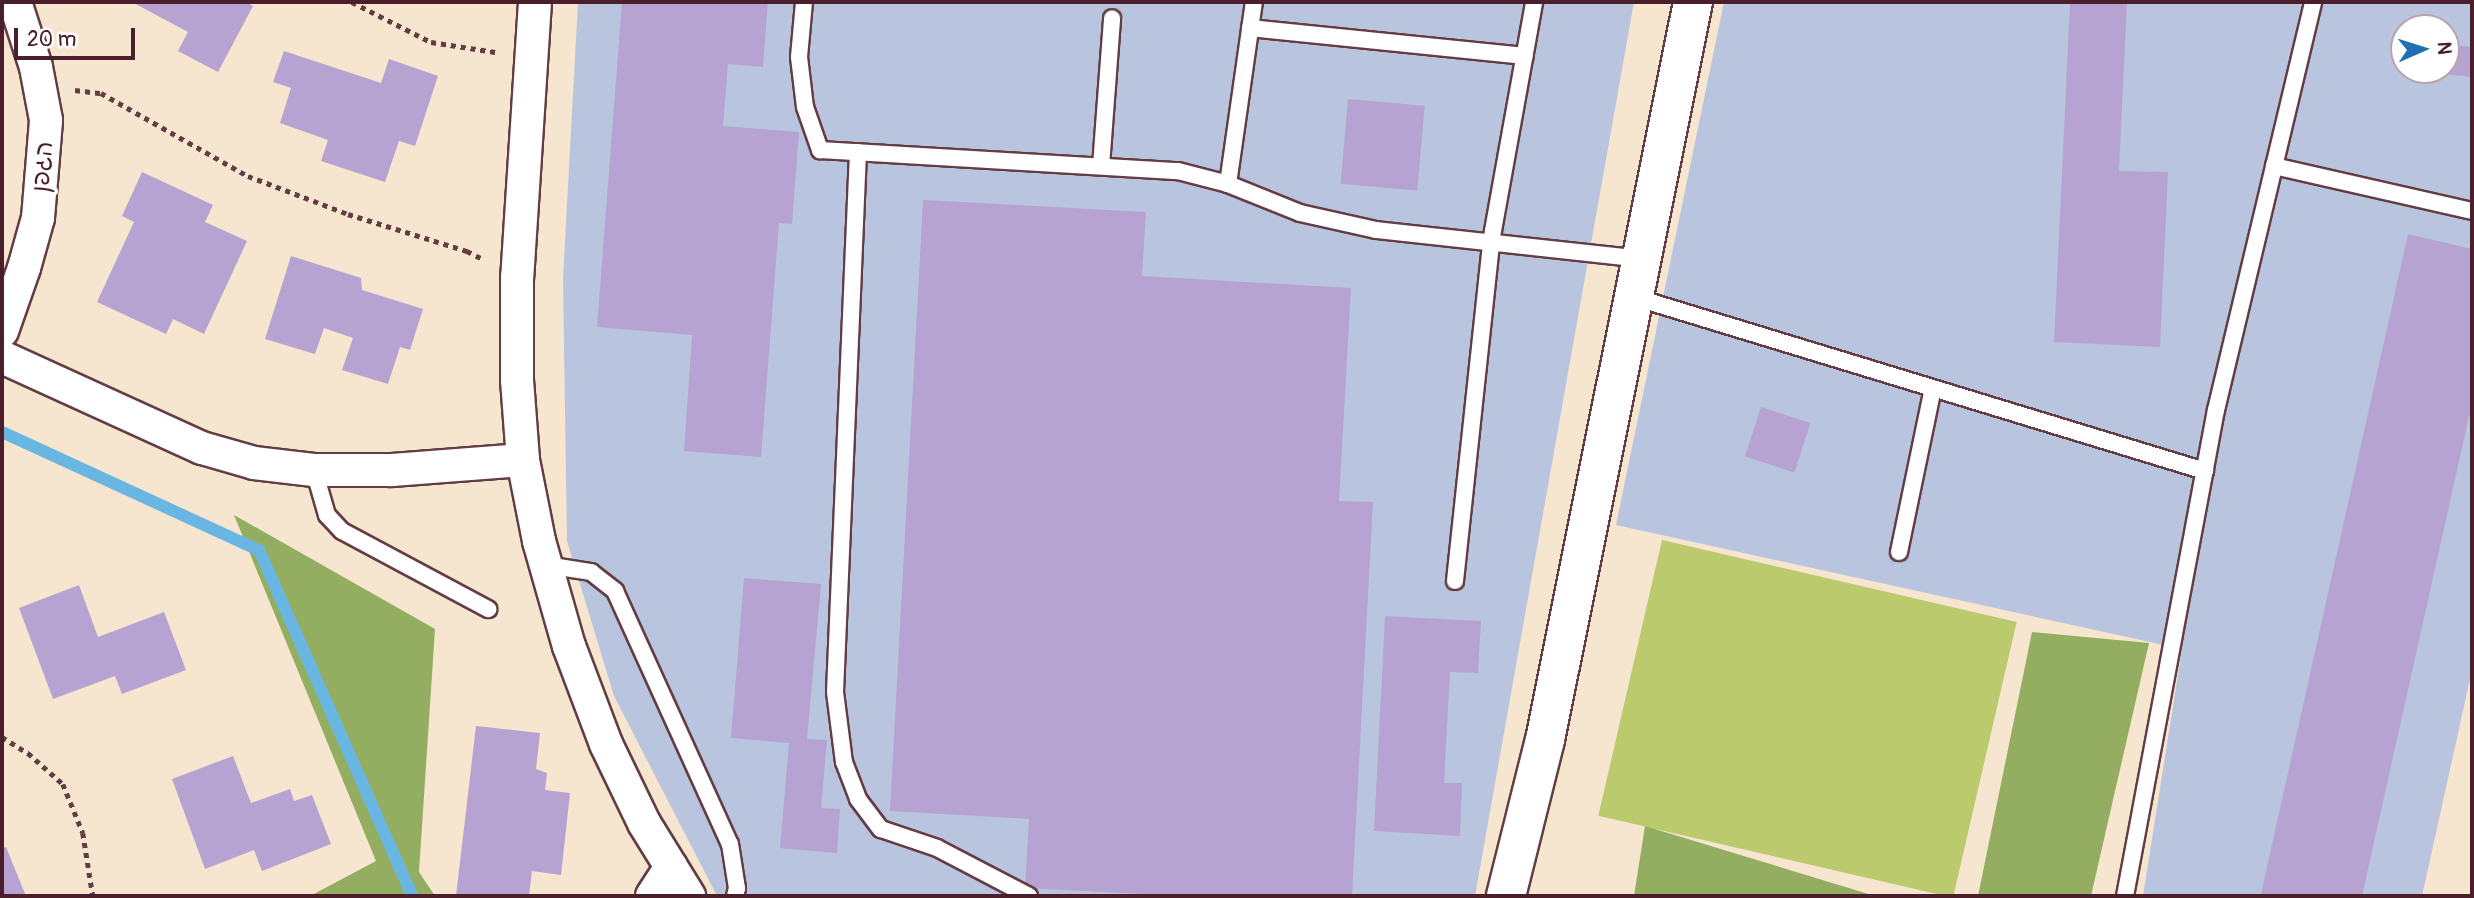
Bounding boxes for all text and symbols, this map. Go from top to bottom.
scale bar [18,14,138,58]
north arrow [2390,14,2460,84]
text: 20 m [27,26,76,53]
text: N [2432,41,2456,55]
street label: הגפן [26,140,60,194]

